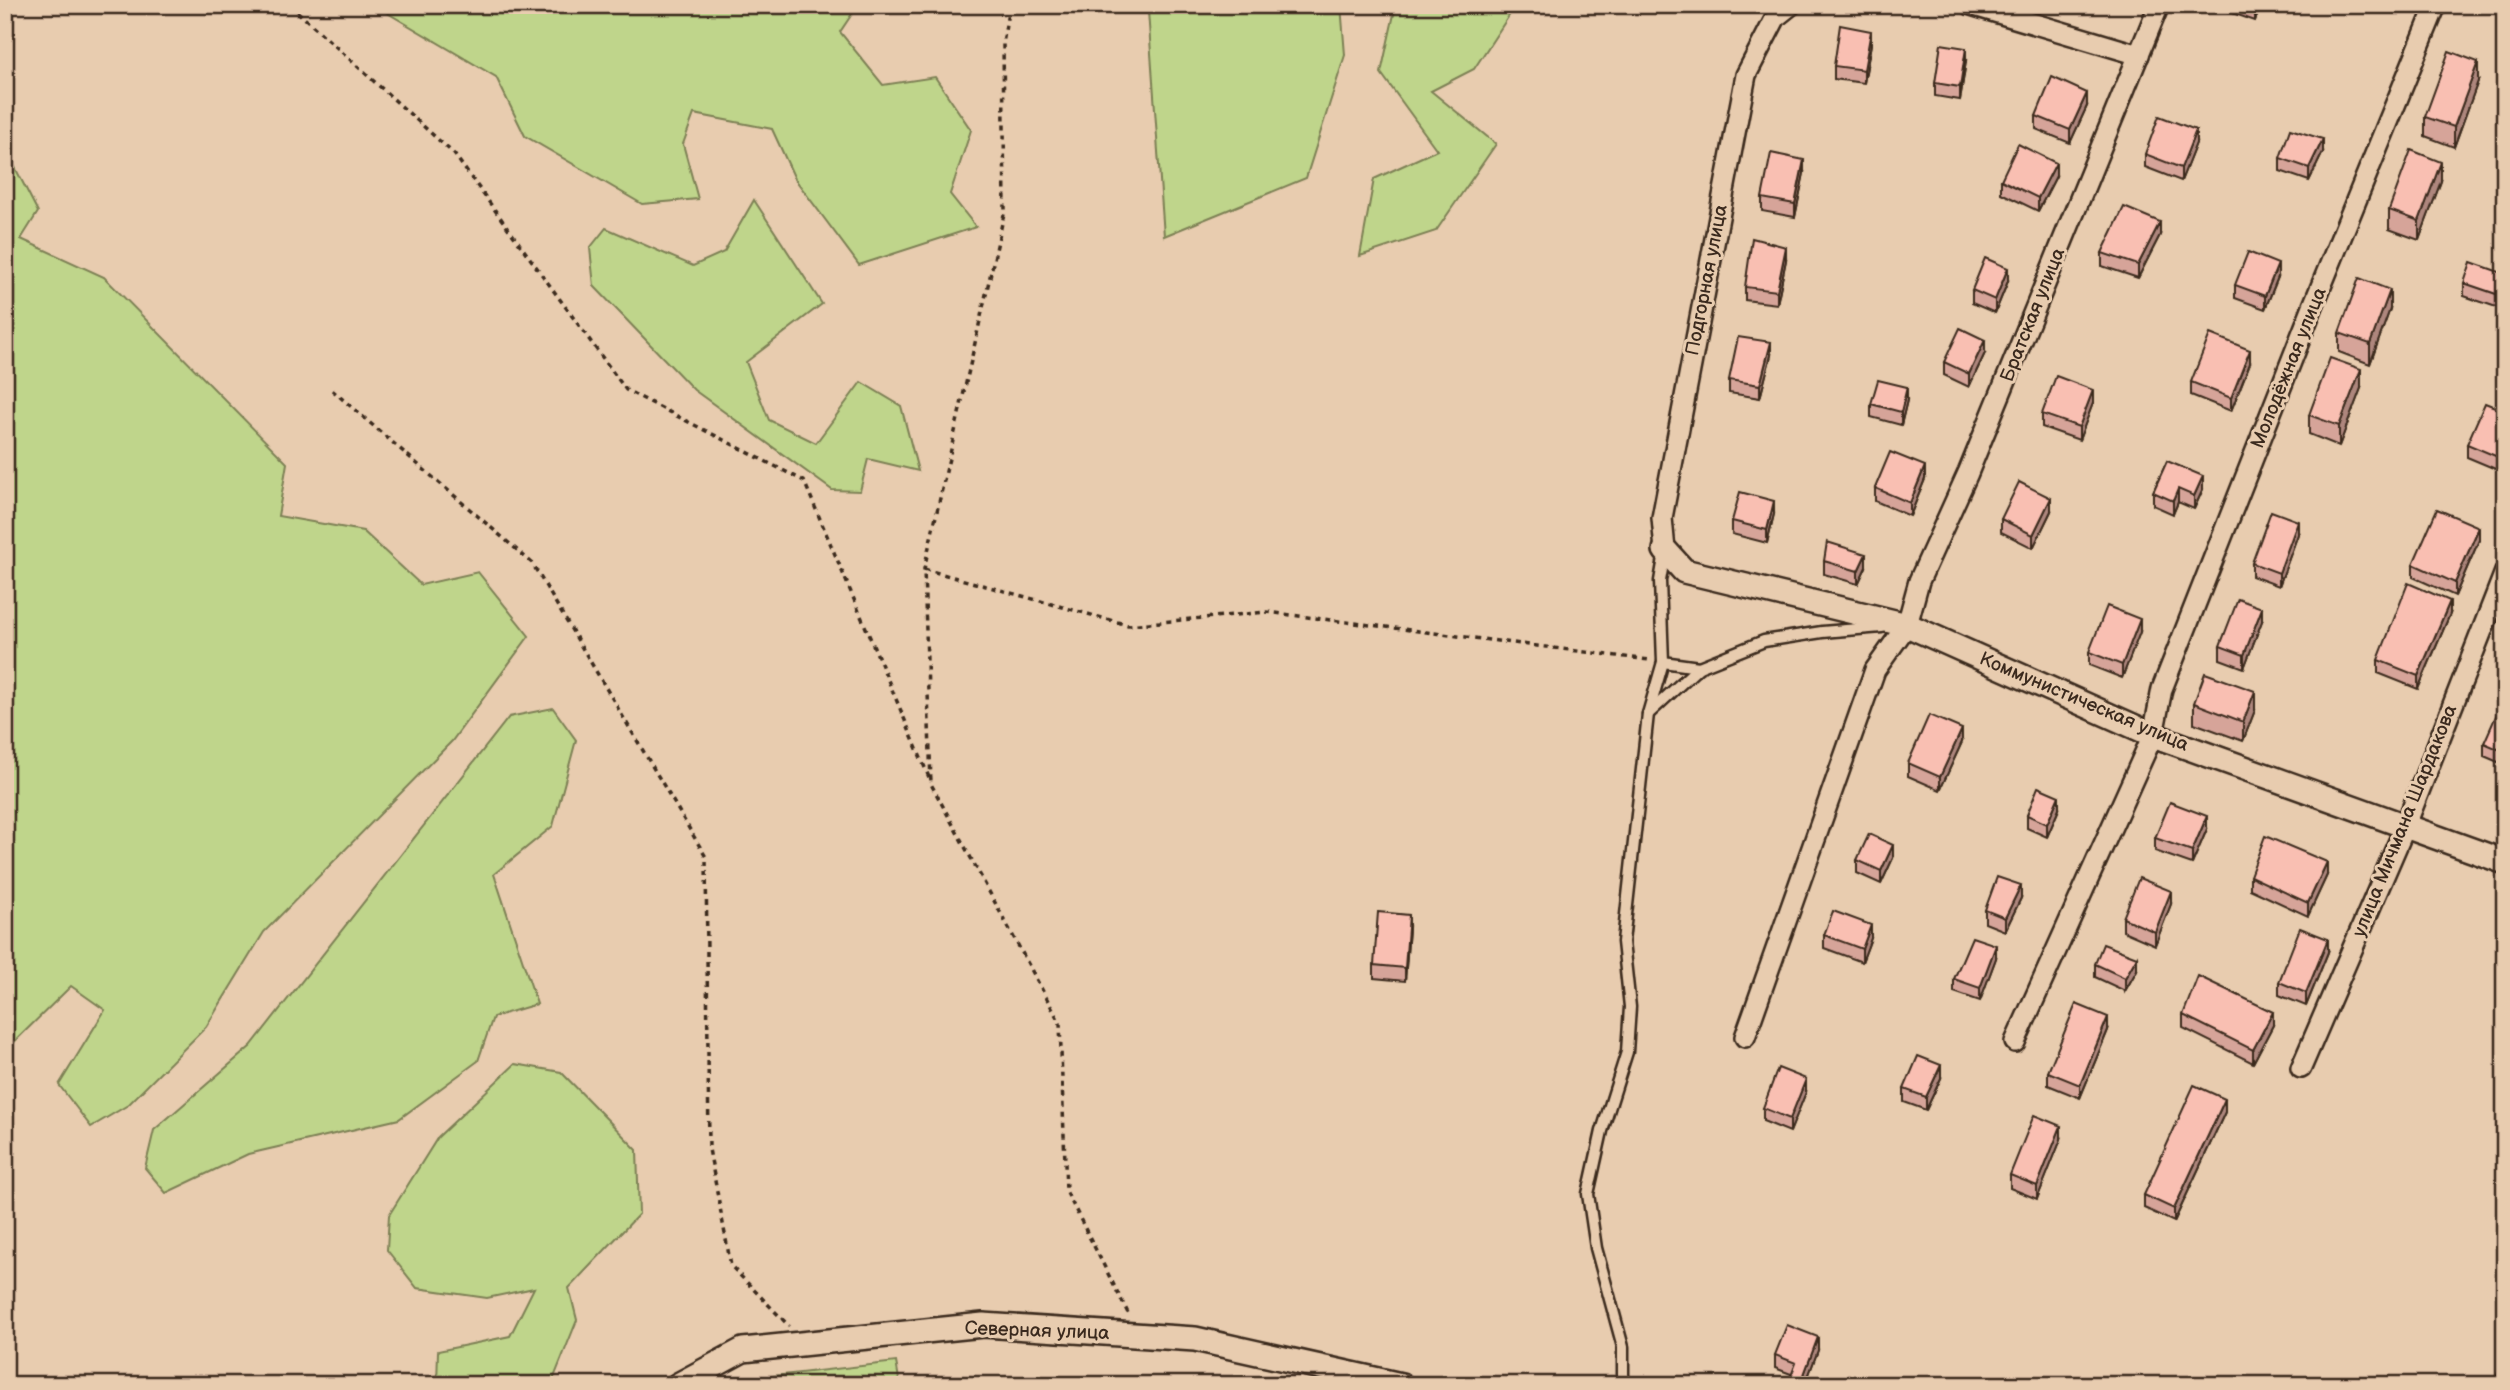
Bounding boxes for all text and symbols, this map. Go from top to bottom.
street label: Подгорная улица [1681,203,1733,357]
street label: Братская улица [1996,245,2070,385]
street label: Молодёжная улица [2246,284,2332,452]
street label: Коммунистическая улица [1976,647,2192,757]
street label: улица Мичмана Шардакова [2348,702,2462,940]
street label: Северная улица [964,1317,1110,1345]

